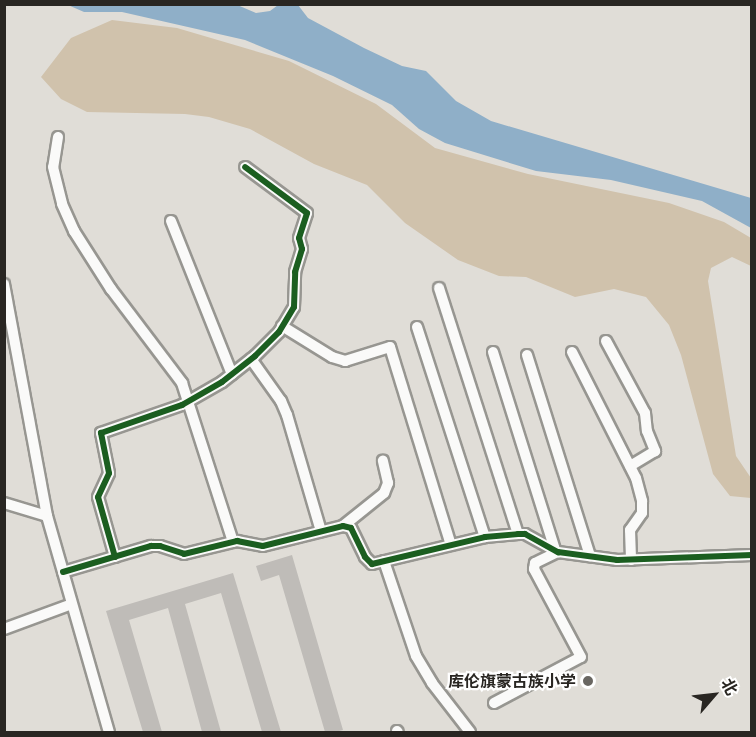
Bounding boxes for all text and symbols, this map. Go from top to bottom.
north arrow [684,665,744,725]
place label: 库伦旗蒙古族小学 [448,671,576,691]
marker: 库伦旗蒙古族小学 [581,674,595,688]
text: 北 [717,675,742,698]

